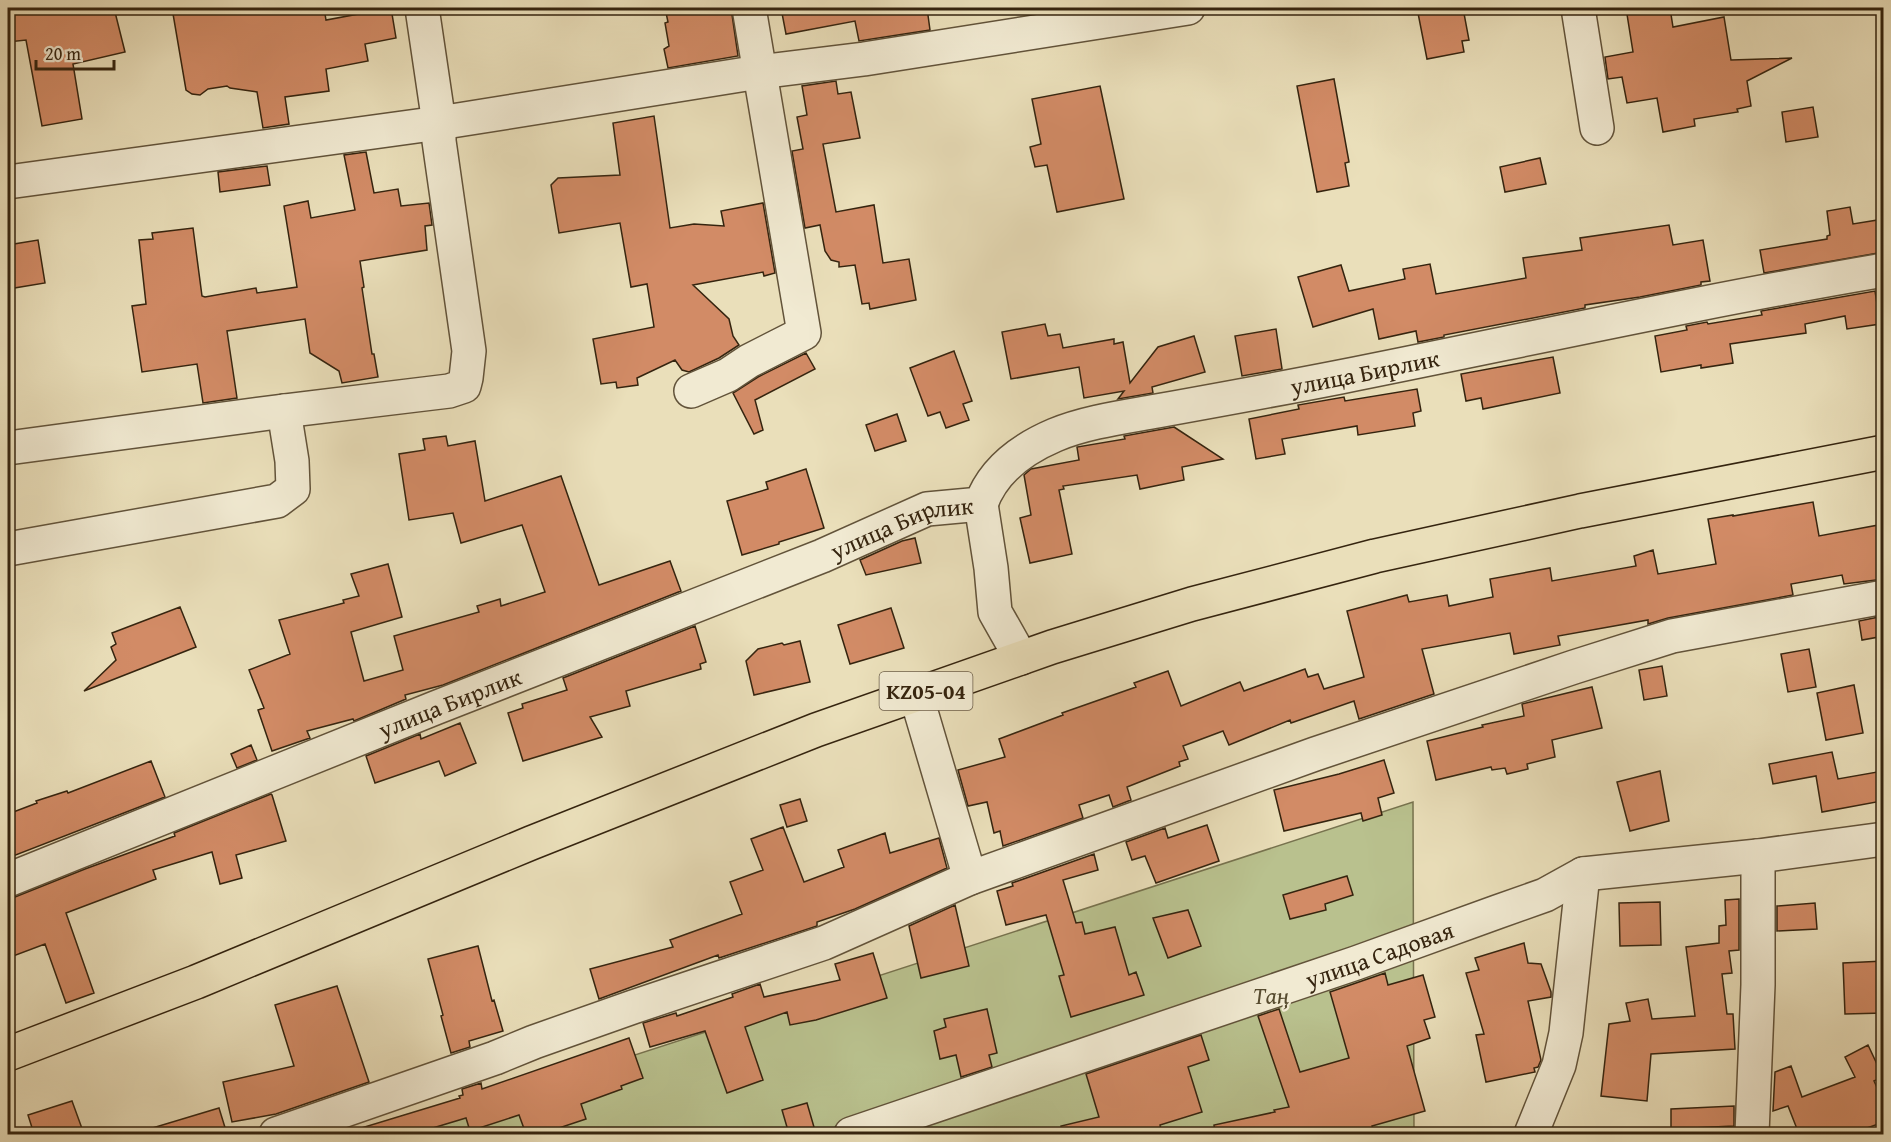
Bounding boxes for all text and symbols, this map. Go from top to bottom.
scale bar [36,33,114,71]
text: 20 m [45,40,81,67]
street label: улица Бирлик [1286,340,1443,404]
street label: улица Бирлик [823,487,975,568]
street label: улица Бирлик [372,658,527,747]
road number: KZ05-04 [880,672,972,710]
street label: улица Садовая [1299,912,1458,997]
park label: Таң [1253,978,1289,1013]

